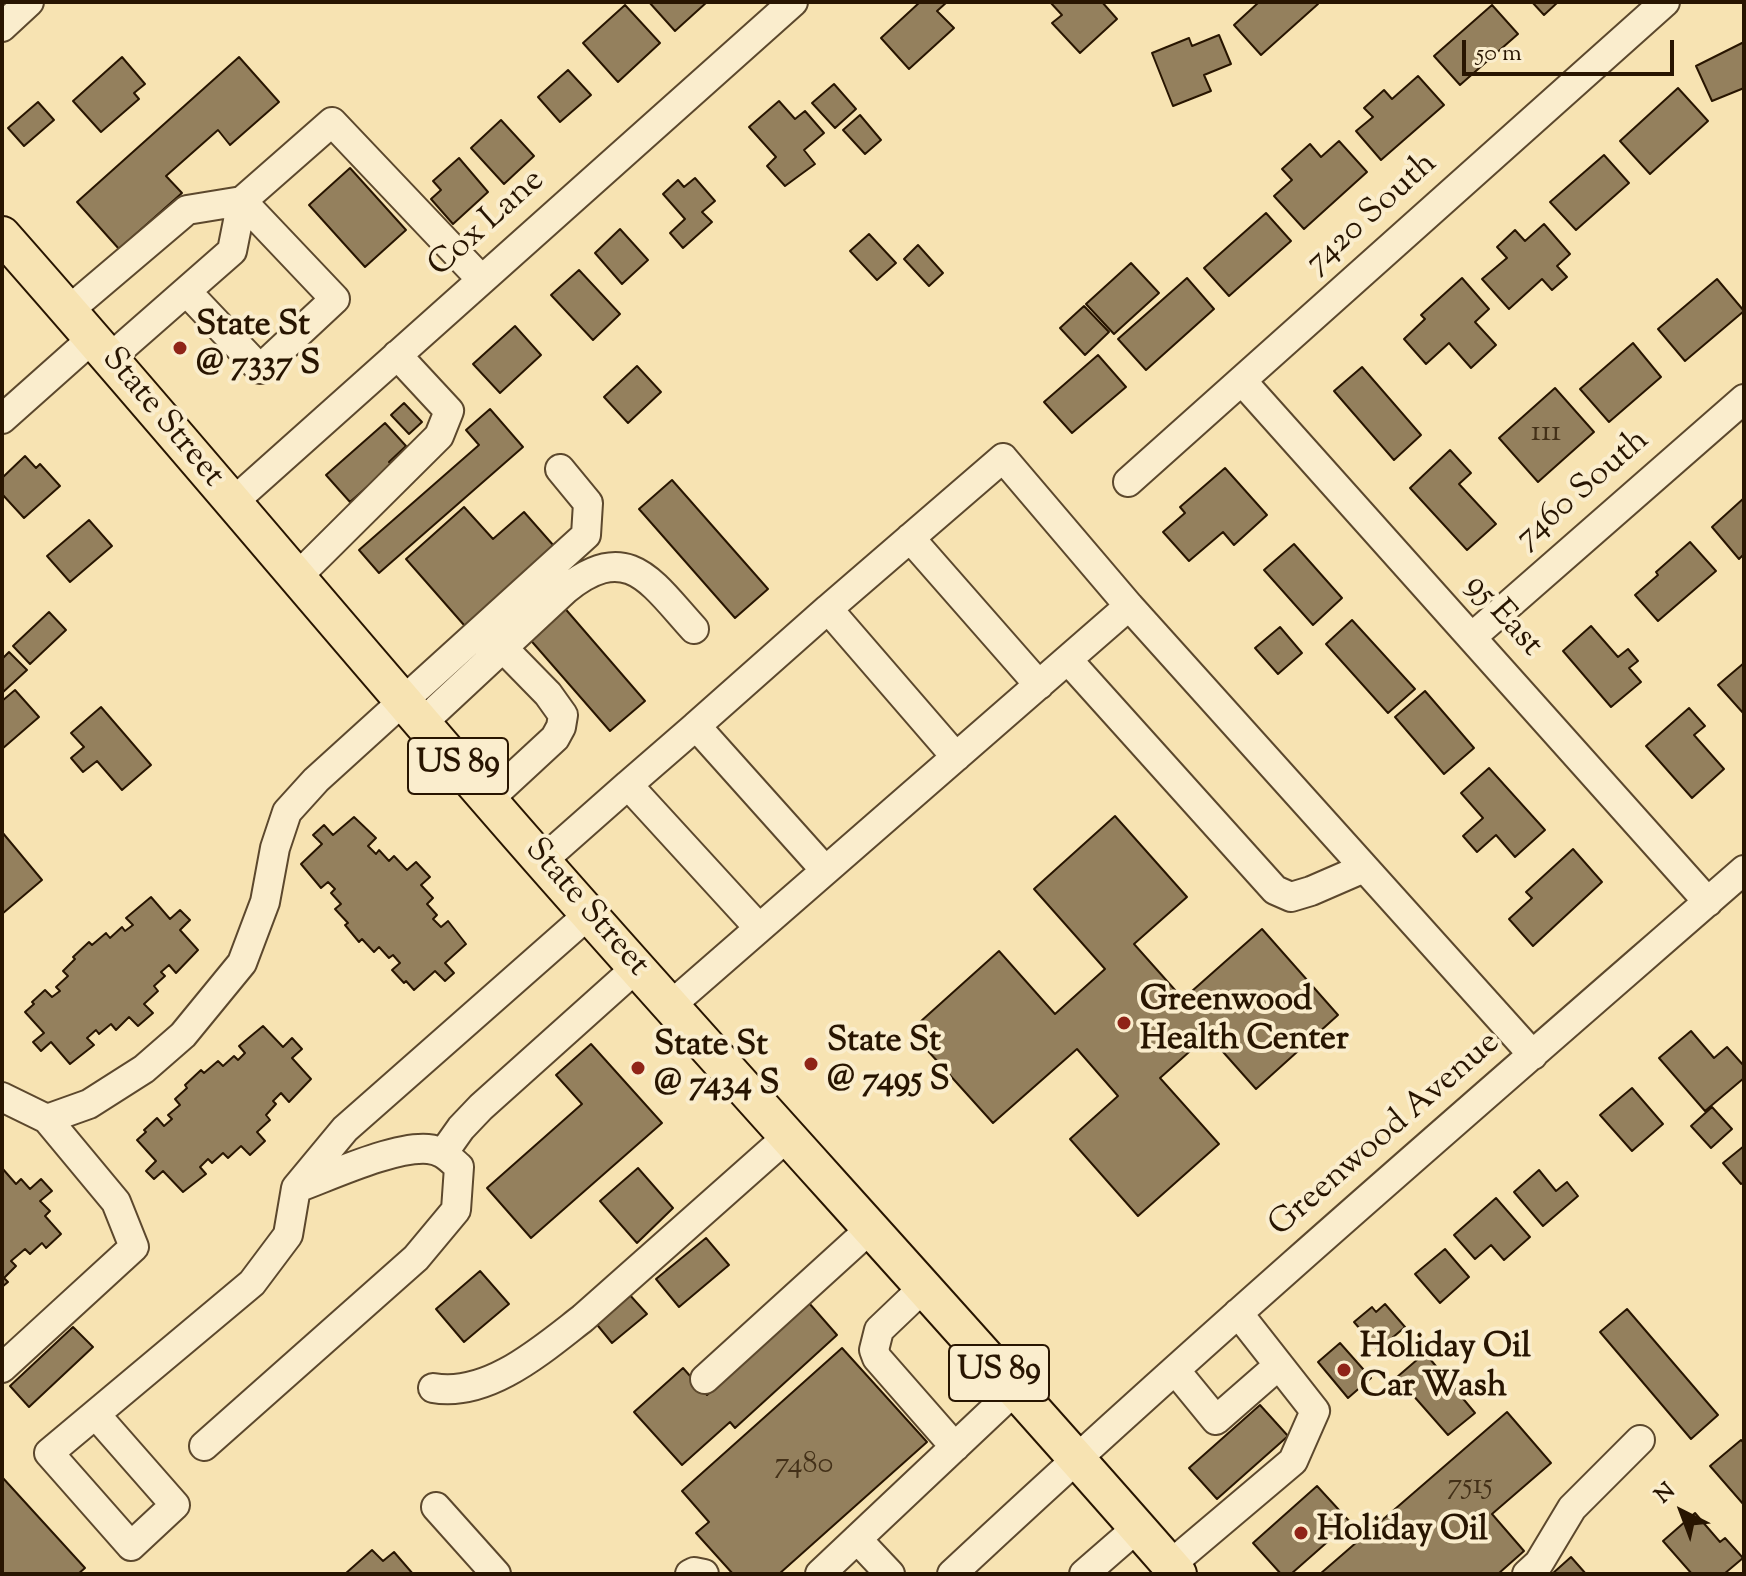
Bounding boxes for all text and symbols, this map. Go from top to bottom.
scale bar [1466,24,1678,74]
text: 50 m [1476,37,1522,71]
street label: 7420 South [1299,145,1447,285]
street label: Cox Lane [421,162,555,288]
place label: State St @ 7337 S [196,308,320,388]
marker: State St @ 7337 S [171,339,189,357]
street label: State Street [91,341,231,497]
house number: 111 [1531,417,1561,453]
street label: 7460 South [1509,422,1659,560]
street label: 95 East [1454,567,1550,667]
road number: US 89 [408,738,508,794]
street label: State Street [514,832,656,986]
place label: Greenwood Health Center [1140,983,1349,1062]
marker: Greenwood Health Center [1115,1014,1133,1032]
place label: State St @ 7495 S [827,1024,950,1104]
street label: Greenwood Avenue [1262,1024,1510,1248]
place label: State St @ 7434 S [654,1028,779,1108]
marker: State St @ 7495 S [802,1055,820,1073]
marker: State St @ 7434 S [629,1059,647,1077]
place label: Holiday Oil Car Wash [1360,1330,1531,1410]
road number: US 89 [949,1345,1049,1401]
marker: Holiday Oil Car Wash [1335,1361,1353,1379]
house number: 7480 [775,1449,833,1485]
house number: 7515 [1447,1470,1493,1506]
north arrow [1642,1472,1722,1552]
text: N [1649,1476,1683,1512]
place label: Holiday Oil [1317,1513,1488,1553]
marker: Holiday Oil [1292,1524,1310,1542]

